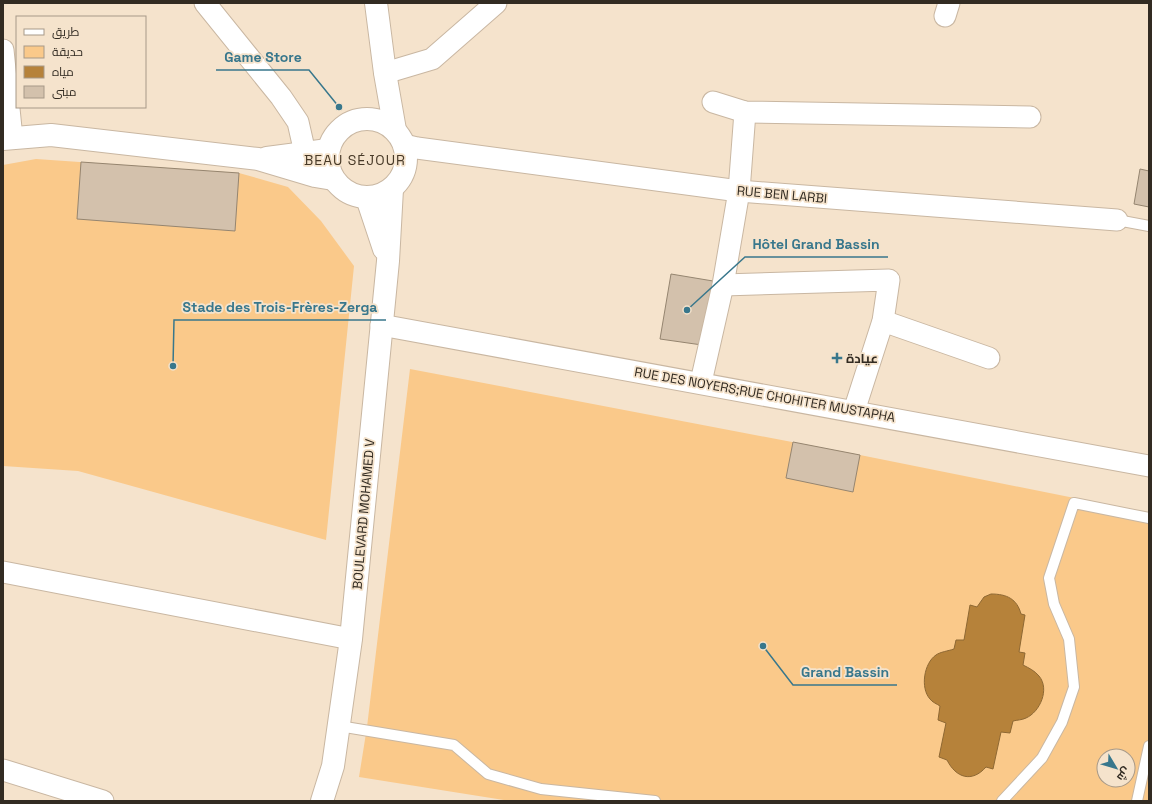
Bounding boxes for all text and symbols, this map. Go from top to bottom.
legend [16,16,146,108]
text: طريق [52,24,80,40]
text: حديقة [52,44,83,60]
callout: Game Store [216,44,309,70]
text: Game Store [224,48,302,66]
text: مياه [52,64,74,80]
text: مبنى [52,84,77,100]
district label: BEAU SÉJOUR [304,151,406,169]
street label: RUE BEN LARBI [736,182,828,207]
callout: Hôtel Grand Bassin [745,231,888,257]
text: Hôtel Grand Bassin [752,235,880,253]
callout: Stade des Trois-Frères-Zerga [174,294,386,320]
text: Stade des Trois-Frères-Zerga [183,298,377,316]
place label: عيادة [846,350,878,367]
marker: عيادة [831,352,843,364]
street label: RUE DES NOYERS;RUE CHOHITER MUSTAPHA [633,363,897,426]
street label: BOULEVARD MOHAMED V [348,438,379,590]
callout: Grand Bassin [793,659,897,685]
text: Grand Bassin [801,663,889,681]
north arrow [1096,748,1136,788]
text: ش [1114,764,1134,784]

